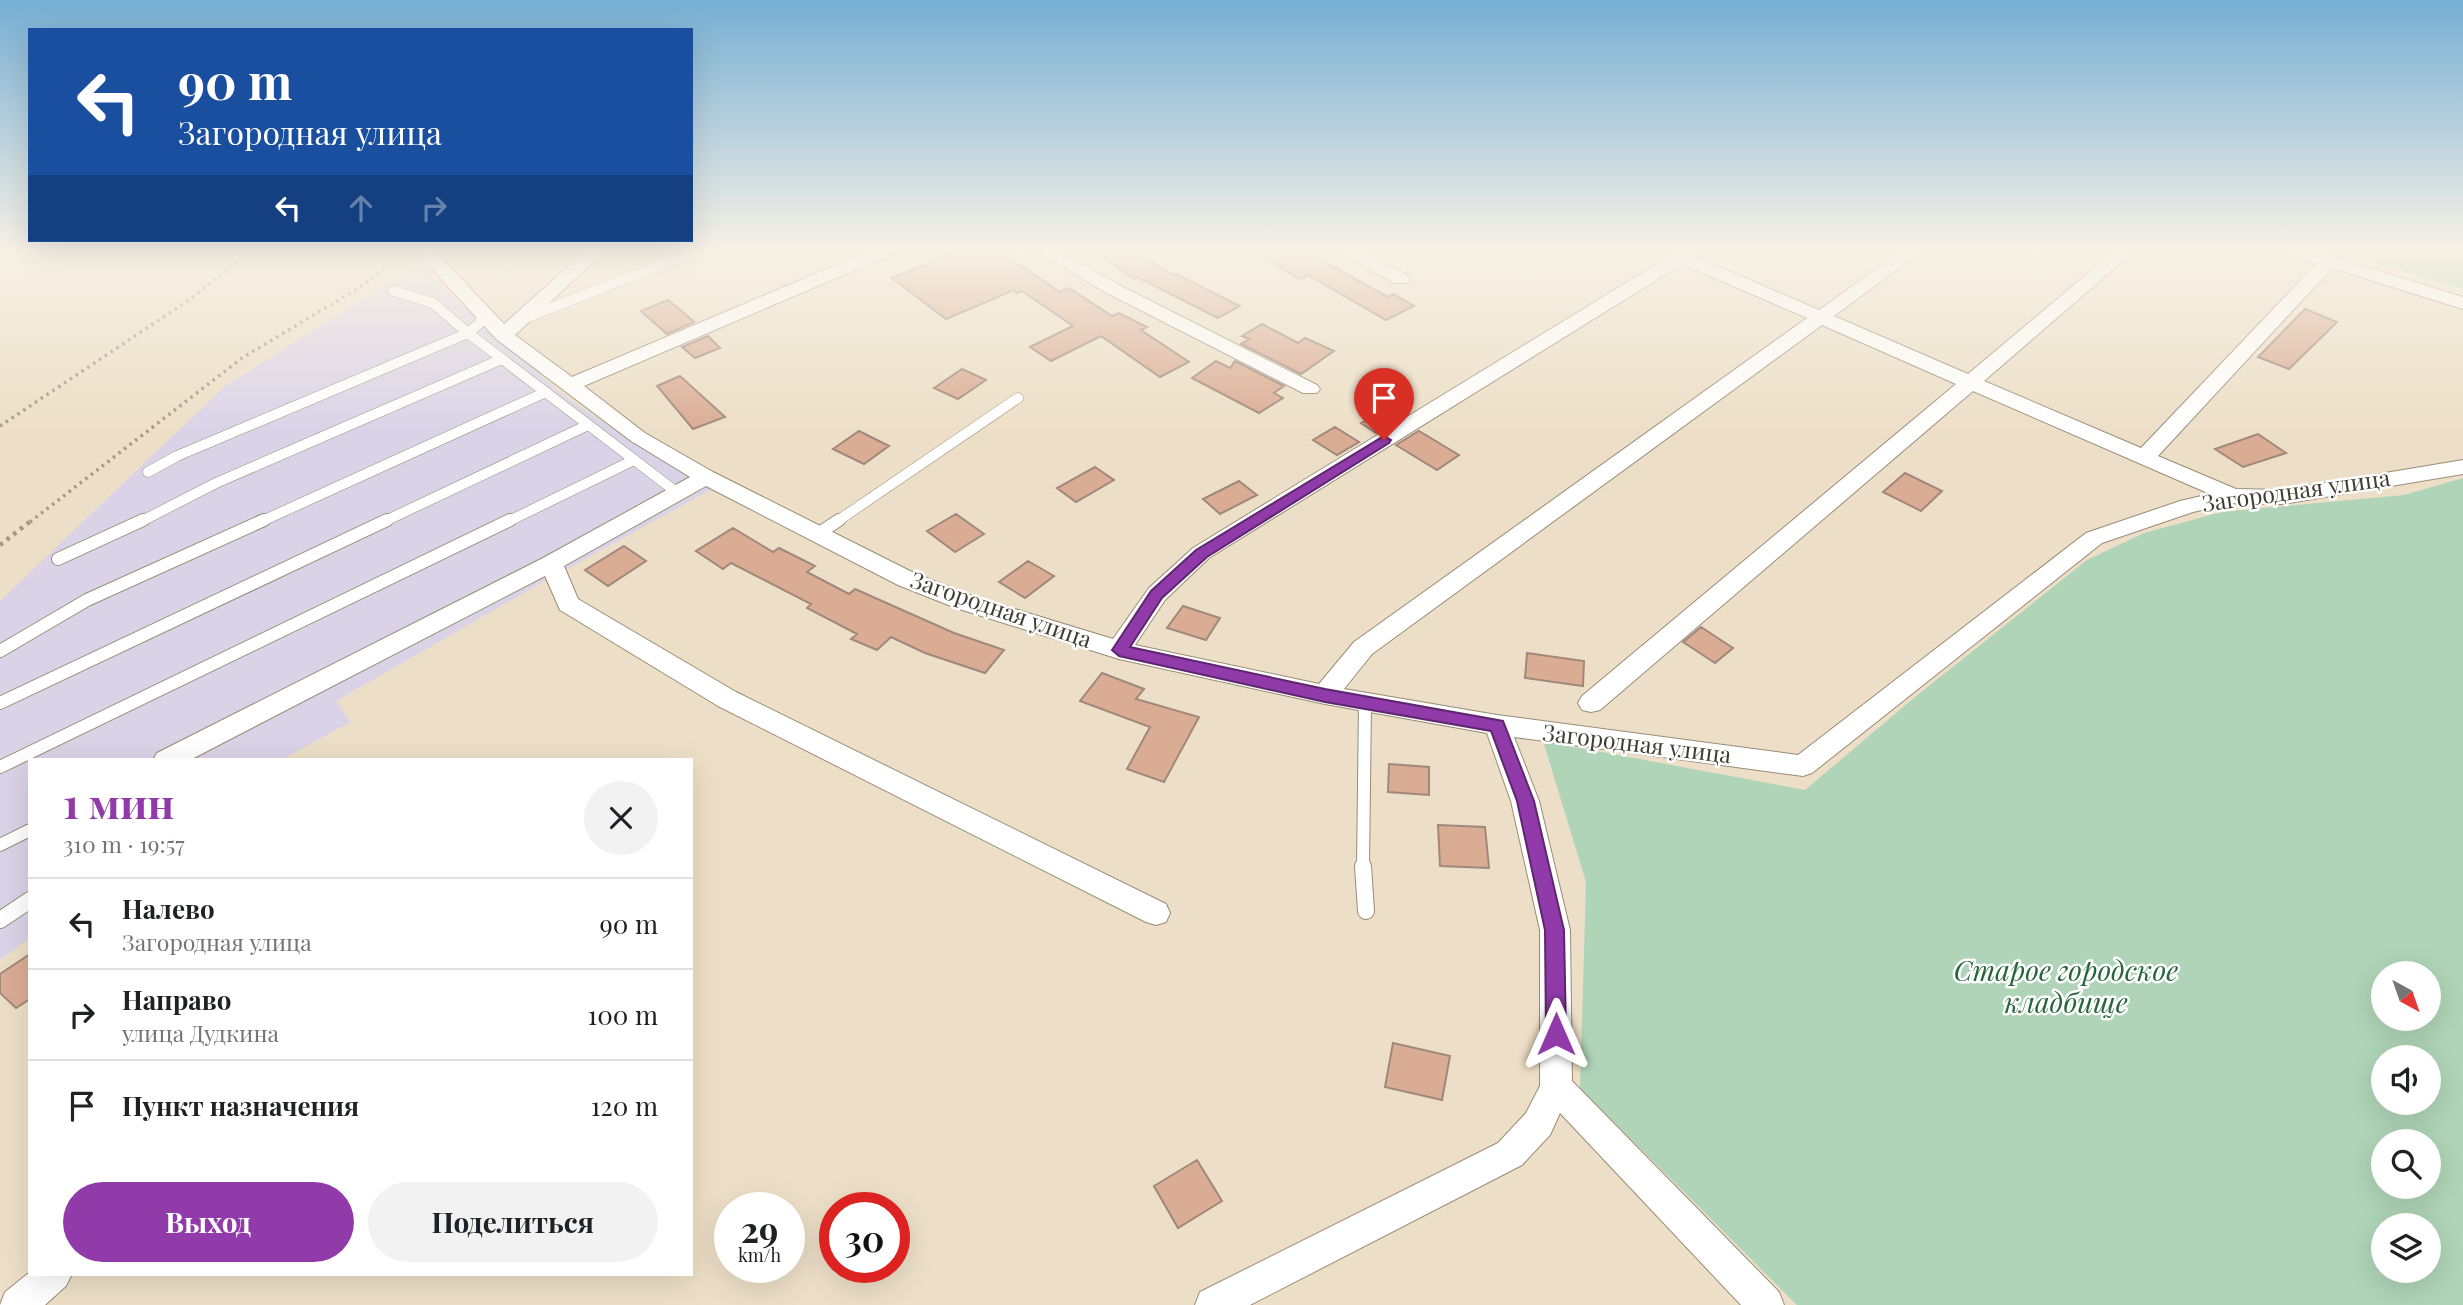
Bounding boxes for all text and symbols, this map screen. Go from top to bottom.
text: 90 m [178,47,292,112]
icon: left [63,56,154,147]
text: Загородная улица [178,110,442,153]
icon: left [269,189,307,227]
icon: ahead [342,189,380,227]
icon: right [415,189,453,227]
pin [1354,368,1414,440]
icon: arrive [1365,379,1403,417]
street label: Загородная улица [2200,461,2392,518]
street label: Загородная улица [907,563,1097,654]
street label: Загородная улица [1541,716,1734,770]
text: 1 мин [63,774,174,830]
button: close [584,781,658,855]
text: 310 m · 19:57 [63,828,185,859]
text: Налево [122,891,215,926]
icon: left [63,905,101,943]
text: 90 m [600,906,658,941]
text: Загородная улица [122,926,312,957]
park label: Старое городское кладбище [1954,951,2178,1020]
north arrow [2371,961,2441,1031]
map controls [2371,961,2441,1283]
text: Направо [122,982,231,1017]
icon: right [63,996,101,1034]
text: 100 m [588,997,658,1032]
position arrow [1519,997,1593,1071]
text: улица Дудкина [122,1017,279,1048]
button: sound [2371,1045,2441,1115]
icon: arrive [63,1087,101,1125]
text: Пункт назначения [122,1088,359,1123]
text: 120 m [591,1088,658,1123]
button: search [2371,1129,2441,1199]
button: Выход [63,1182,354,1262]
button: Поделиться [368,1182,658,1262]
speed limit sign: 30 [819,1192,910,1283]
text: 29 [741,1205,778,1252]
button: layers [2371,1213,2441,1283]
text: km/h [738,1243,781,1267]

